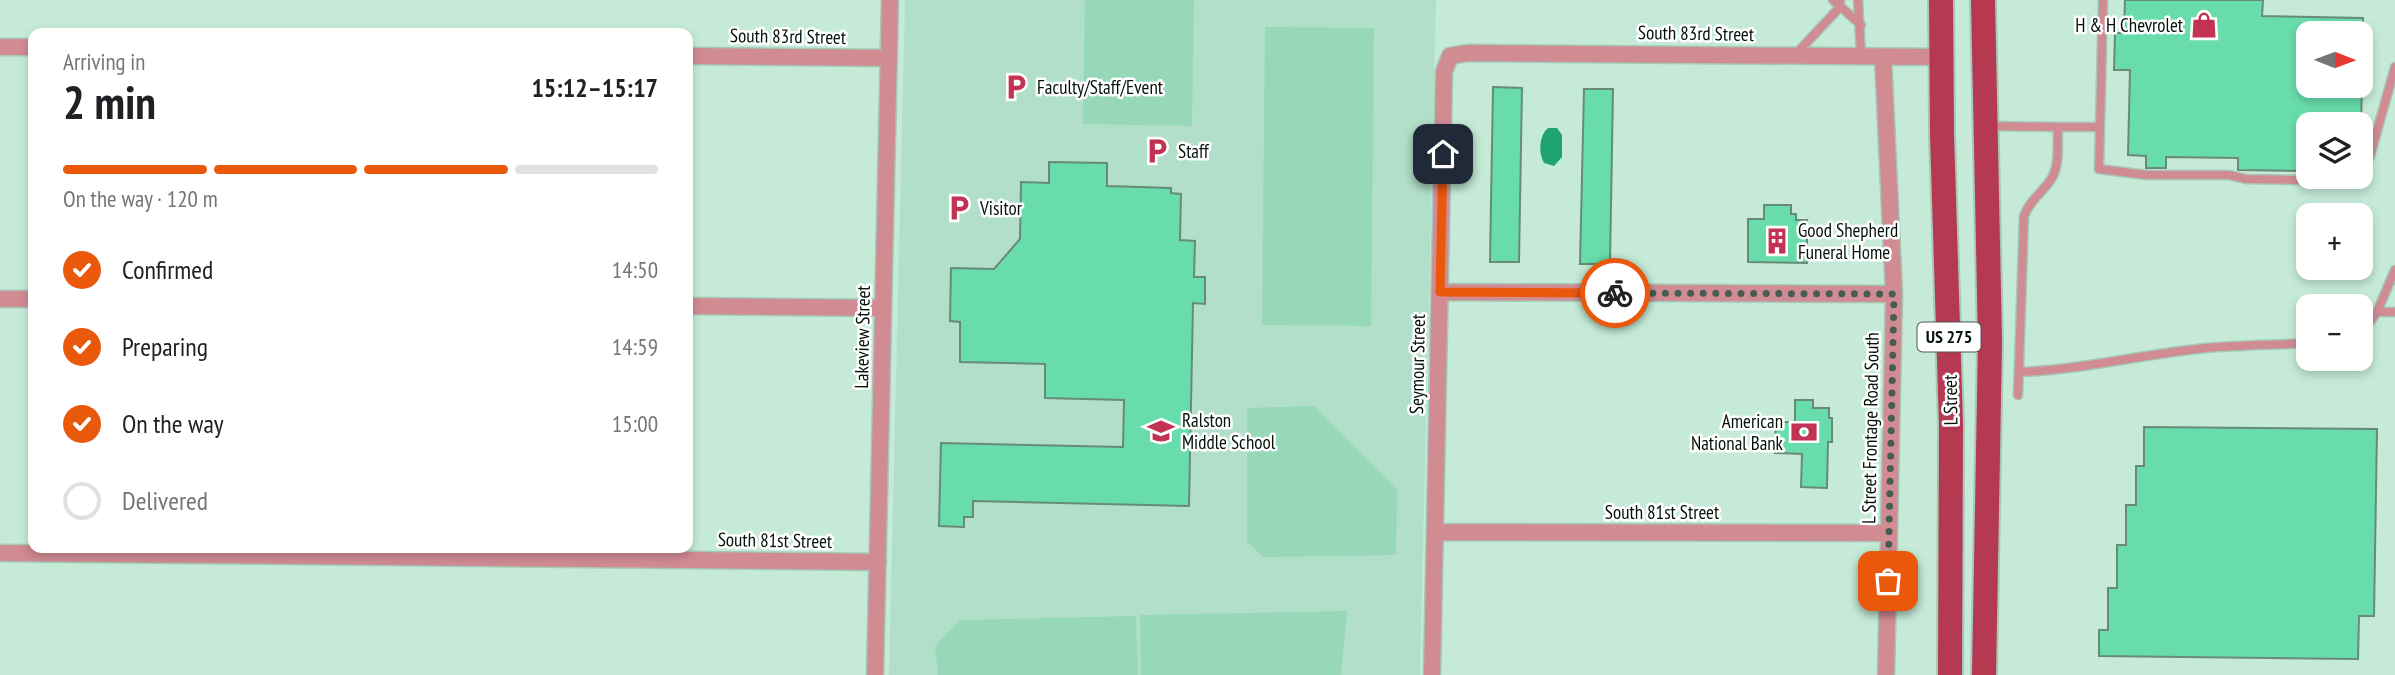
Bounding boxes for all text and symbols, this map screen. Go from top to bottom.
shop icon: H & H Chevrolet [2189,10,2219,40]
place label: H & H Chevrolet [2075,13,2184,37]
street label: South 83rd Street [1638,20,1755,46]
north arrow [2296,21,2373,98]
map controls [2296,21,2373,371]
street label: South 83rd Street [730,23,847,49]
text: Arriving in [63,47,145,76]
text: 15:12–15:17 [531,71,658,104]
text: 2 min [63,72,156,132]
parking icon: Faculty/Staff/Event [1001,72,1031,102]
place label: Faculty/Staff/Event [1037,75,1164,99]
button: layers [2296,112,2373,189]
pin [1413,124,1473,184]
icon: home [1424,135,1462,173]
parking icon: Staff [1142,136,1172,166]
place label: Staff [1178,139,1210,163]
text: On the way · 120 m [63,184,218,213]
parking icon: Visitor [944,193,974,223]
place label: Visitor [979,196,1023,220]
button: + [2296,203,2373,280]
place label: Good Shepherd Funeral Home [1798,218,1898,264]
building icon: Good Shepherd Funeral Home [1762,226,1792,256]
icon: check [63,251,101,289]
text: Confirmed [122,253,213,286]
text: 14:50 [612,255,658,284]
courier [1580,258,1650,328]
icon: bike [1596,274,1634,312]
street label: Lakeview Street [849,284,875,389]
button: − [2296,294,2373,371]
street label: Seymour Street [1404,313,1430,414]
road number: US 275 [1918,323,1980,352]
icon: check [63,328,101,366]
text: Preparing [122,330,208,363]
text: 14:59 [612,332,658,361]
street label: L Street Frontage Road South [1856,332,1884,524]
street label: L Street [1938,374,1962,426]
icon: check [63,405,101,443]
text: On the way [122,407,224,440]
place label: Ralston Middle School [1182,408,1276,454]
text: 15:00 [612,409,658,438]
place label: American National Bank [1691,409,1784,455]
school or university icon: Ralston Middle School [1146,416,1176,446]
bank icon: American National Bank [1789,417,1819,447]
text: Delivered [122,484,208,517]
street label: South 81st Street [1605,500,1720,524]
street label: South 81st Street [718,527,833,553]
pin [1858,551,1918,611]
icon: bag [1869,562,1907,600]

